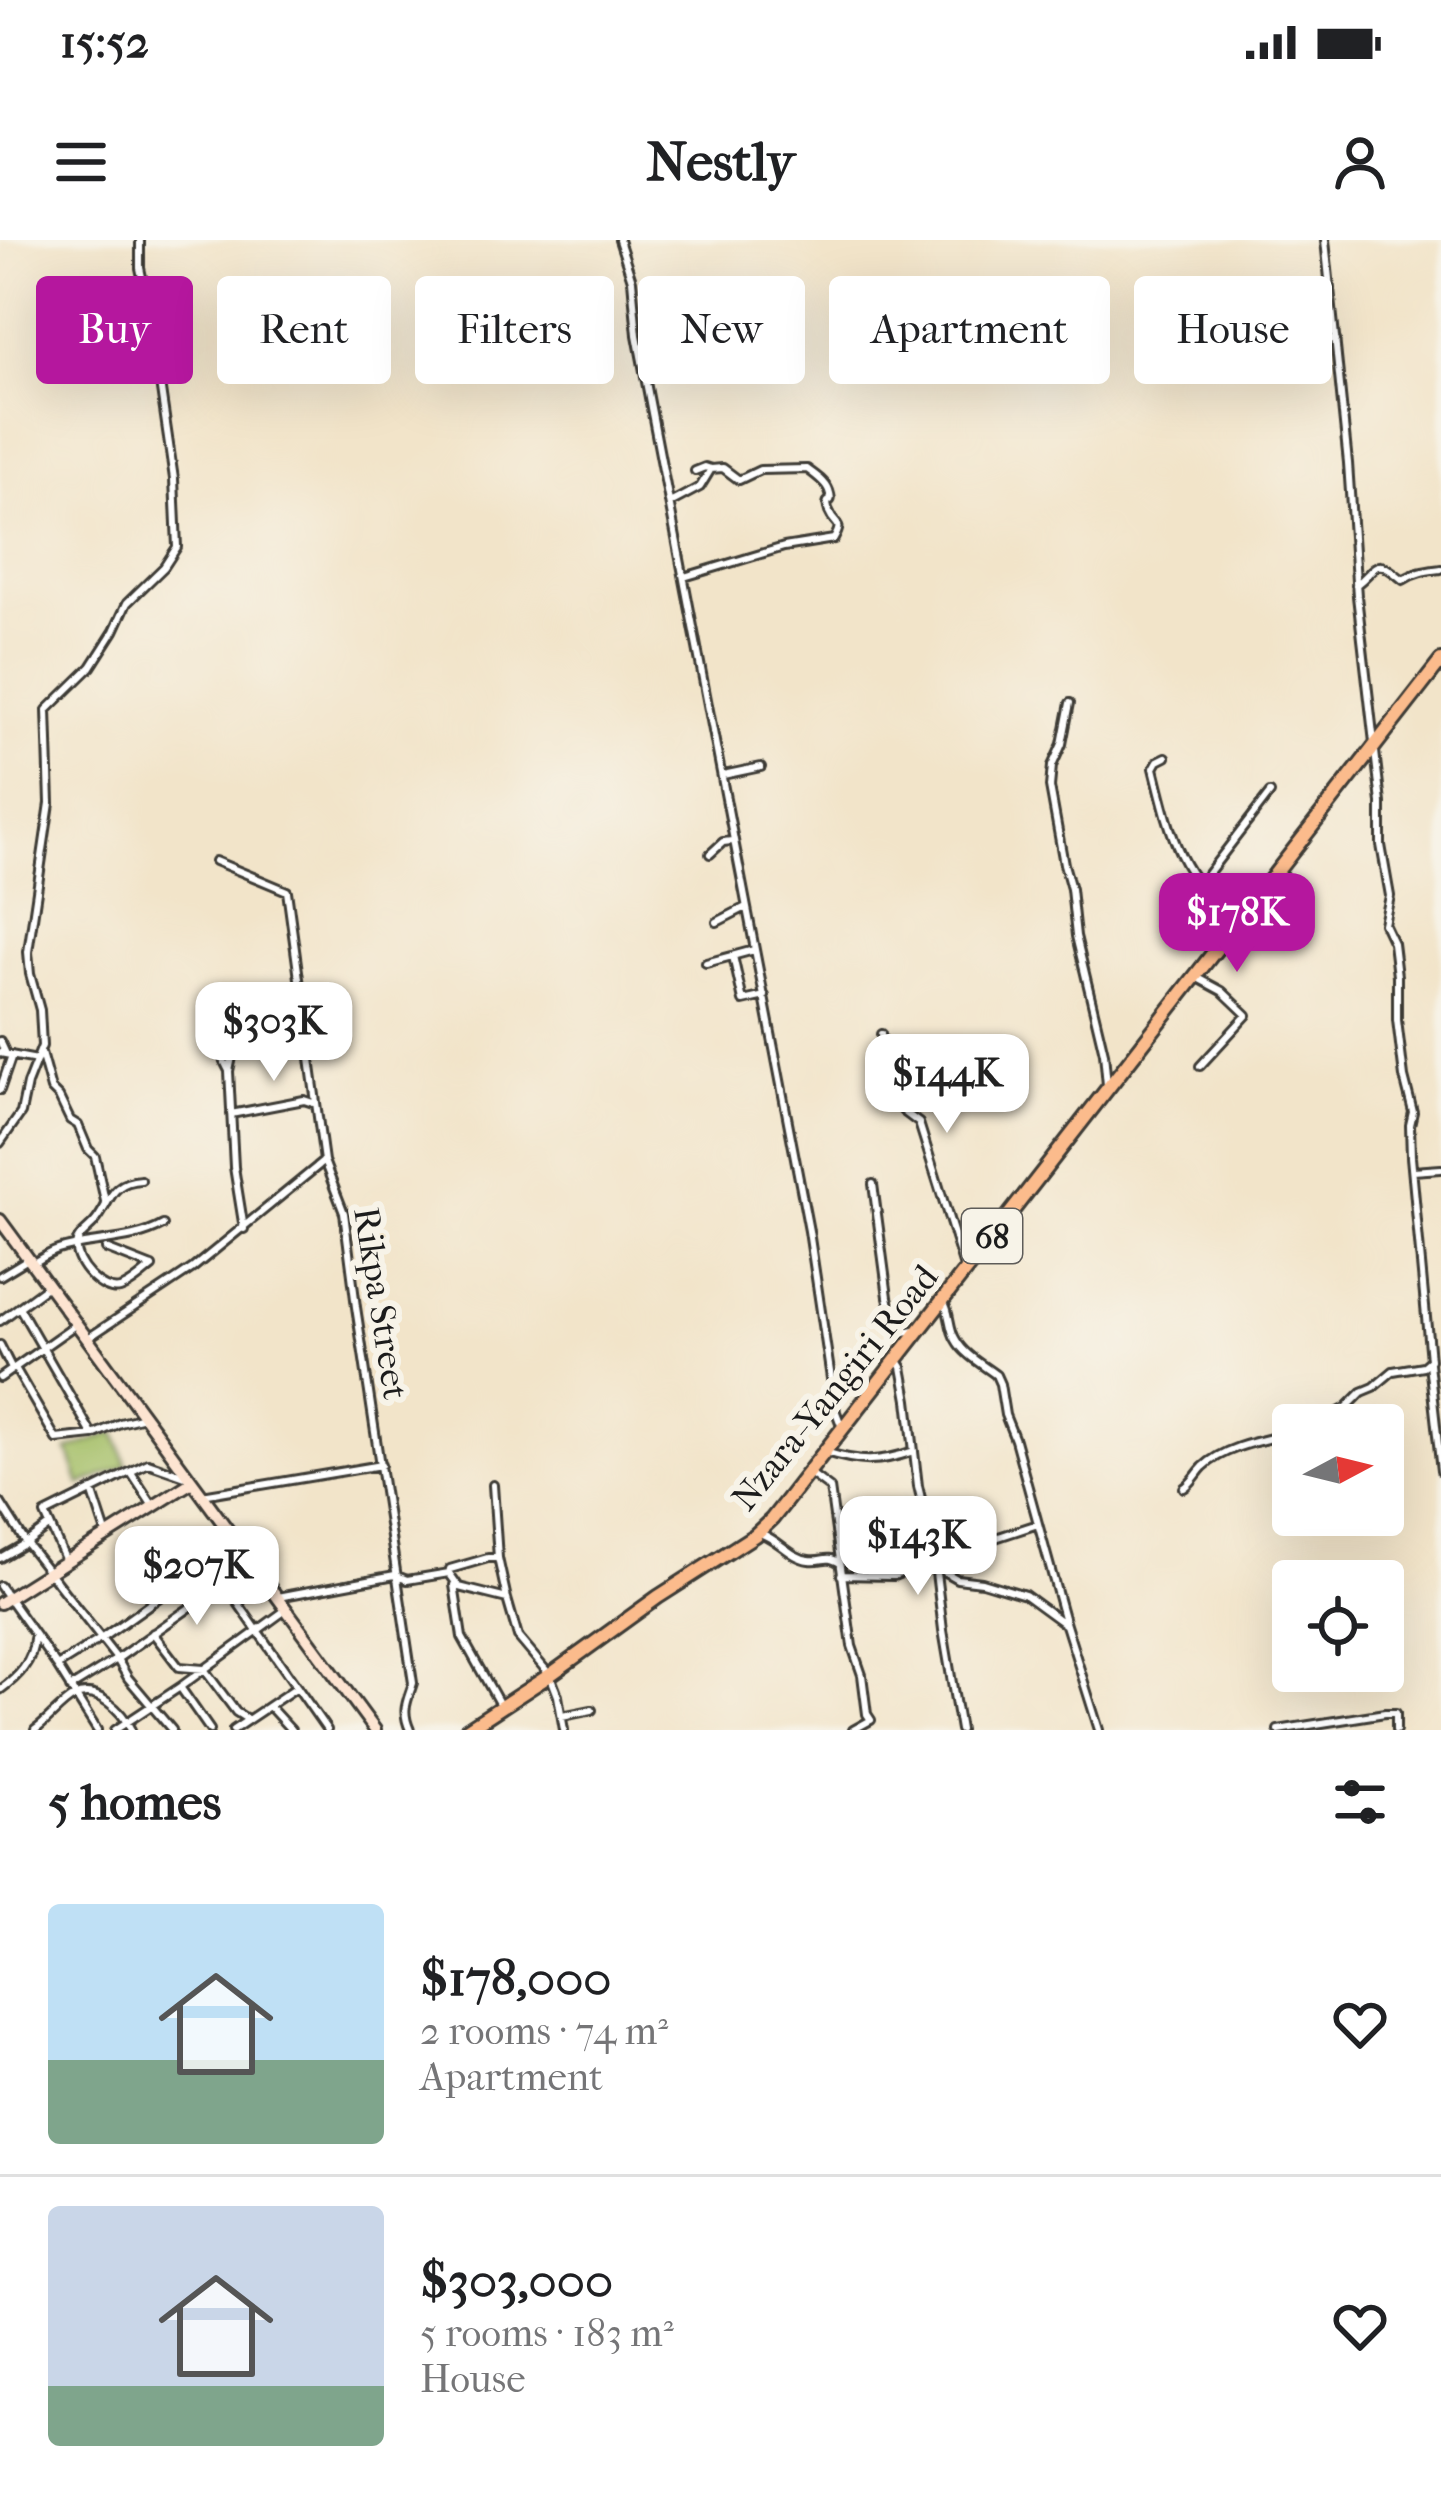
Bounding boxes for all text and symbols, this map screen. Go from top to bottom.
text: 15:52 [60,16,149,69]
icon: menu [48,129,114,195]
icon: person [1327,129,1393,195]
text: Nestly [646,131,795,194]
chip: Buy [36,276,193,384]
chip: Rent [217,276,391,384]
chip: Filters [415,276,614,384]
chip: New [638,276,805,384]
chip: Apartment [829,276,1110,384]
chip: House [1134,276,1332,384]
pin: $178K [1153,873,1321,975]
text: $178K [1186,889,1288,935]
pin: $303K [190,982,358,1084]
text: $303K [222,998,326,1044]
pin: $144K [863,1034,1031,1136]
text: $144K [892,1050,1002,1096]
street label: Rikpa Street [345,1204,417,1402]
road number: 68 [962,1209,1022,1263]
street label: Nzara-Yangiri Road [723,1256,947,1519]
north arrow [1272,1404,1404,1536]
map controls [1272,1404,1404,1692]
pin: $143K [834,1496,1002,1598]
text: $143K [867,1512,969,1558]
pin: $207K [113,1526,281,1628]
text: $207K [142,1542,252,1588]
button: locate [1272,1560,1404,1692]
icon: filters [1327,1769,1393,1835]
text: 5 homes [48,1772,221,1832]
text: $178,000 [420,1948,611,2008]
icon: home [144,1952,288,2096]
icon: heart [1327,1991,1393,2057]
text: 2 rooms · 74 m² [420,2008,668,2054]
text: Apartment [420,2054,603,2100]
text: $303,000 [420,2250,613,2310]
icon: home [144,2254,288,2398]
icon: heart [1327,2293,1393,2359]
text: 5 rooms · 183 m² [420,2310,674,2356]
text: House [420,2356,526,2402]

